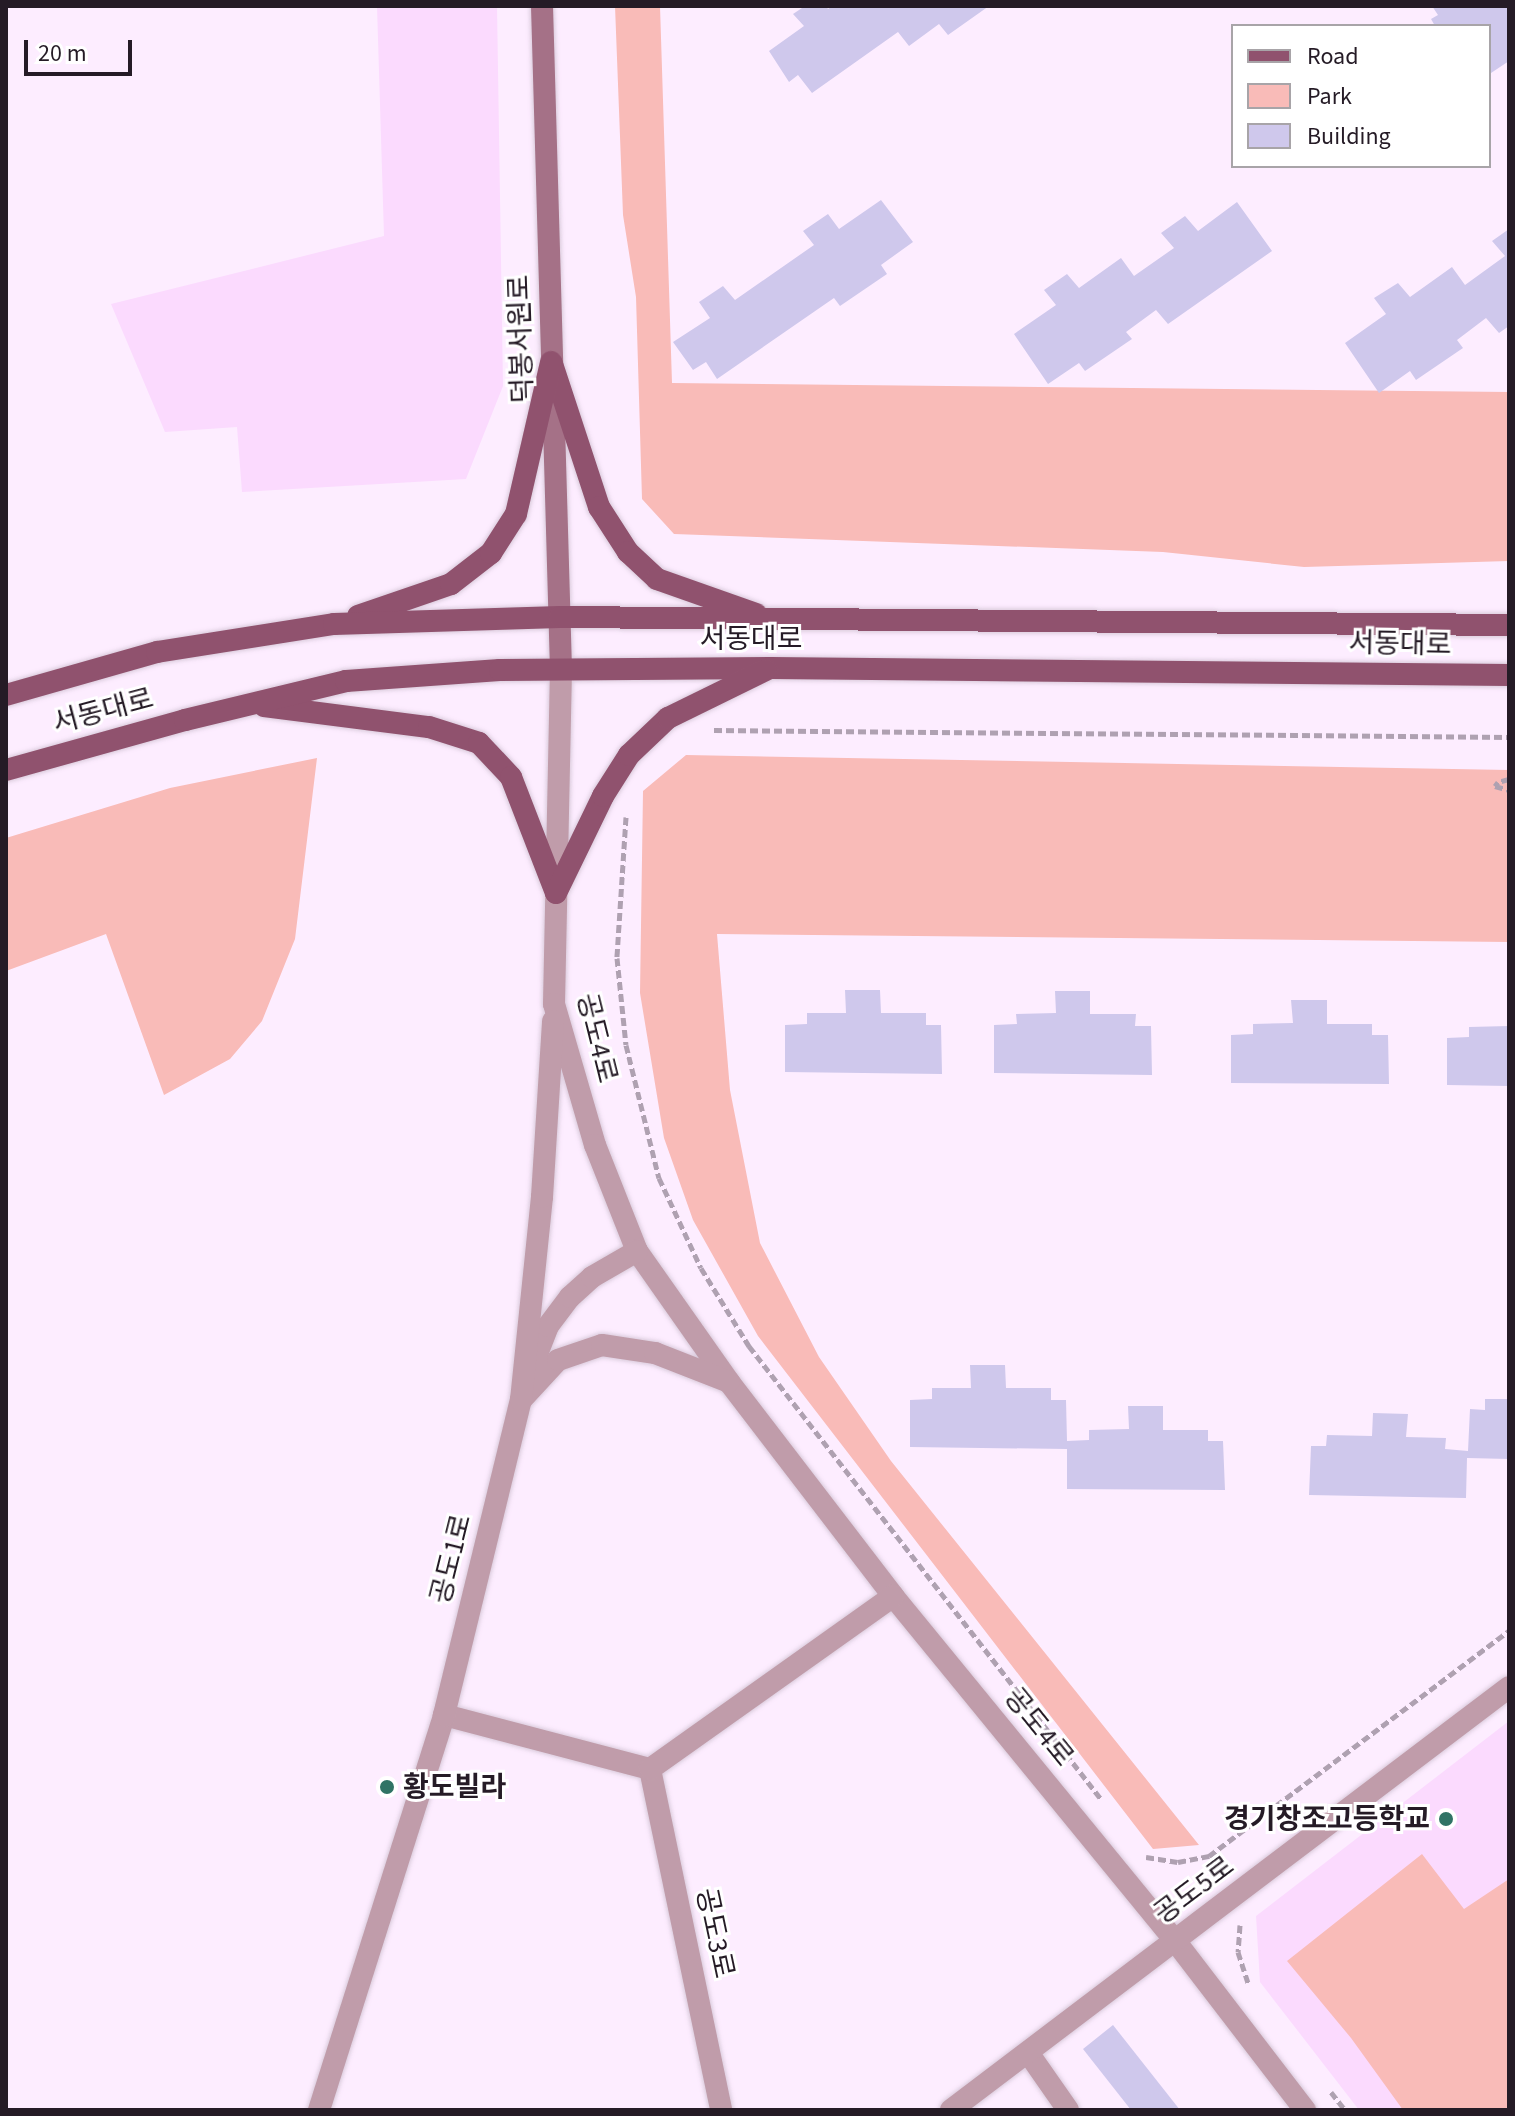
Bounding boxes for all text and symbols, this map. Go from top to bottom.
scale bar [28,24,136,74]
legend [1231,24,1491,168]
text: 20 m [38,36,87,71]
text: Road [1307,39,1359,74]
text: Park [1307,79,1352,114]
text: Building [1307,119,1391,154]
street label: 덕봉서원로 [502,274,540,404]
street label: 서동대로 [699,622,803,656]
street label: 서동대로 [1348,626,1452,662]
street label: 서동대로 [49,681,157,741]
street label: 공도4로 [570,990,624,1086]
street label: 공도1로 [424,1511,478,1607]
street label: 공도4로 [997,1681,1081,1773]
place label: 황도빌라 [403,1770,506,1804]
marker: 황도빌라 [378,1778,396,1796]
place label: 경기창조고등학교 [1224,1802,1430,1836]
marker: 경기창조고등학교 [1437,1810,1455,1828]
street label: 공도5로 [1147,1849,1241,1931]
street label: 공도3로 [689,1885,741,1981]

